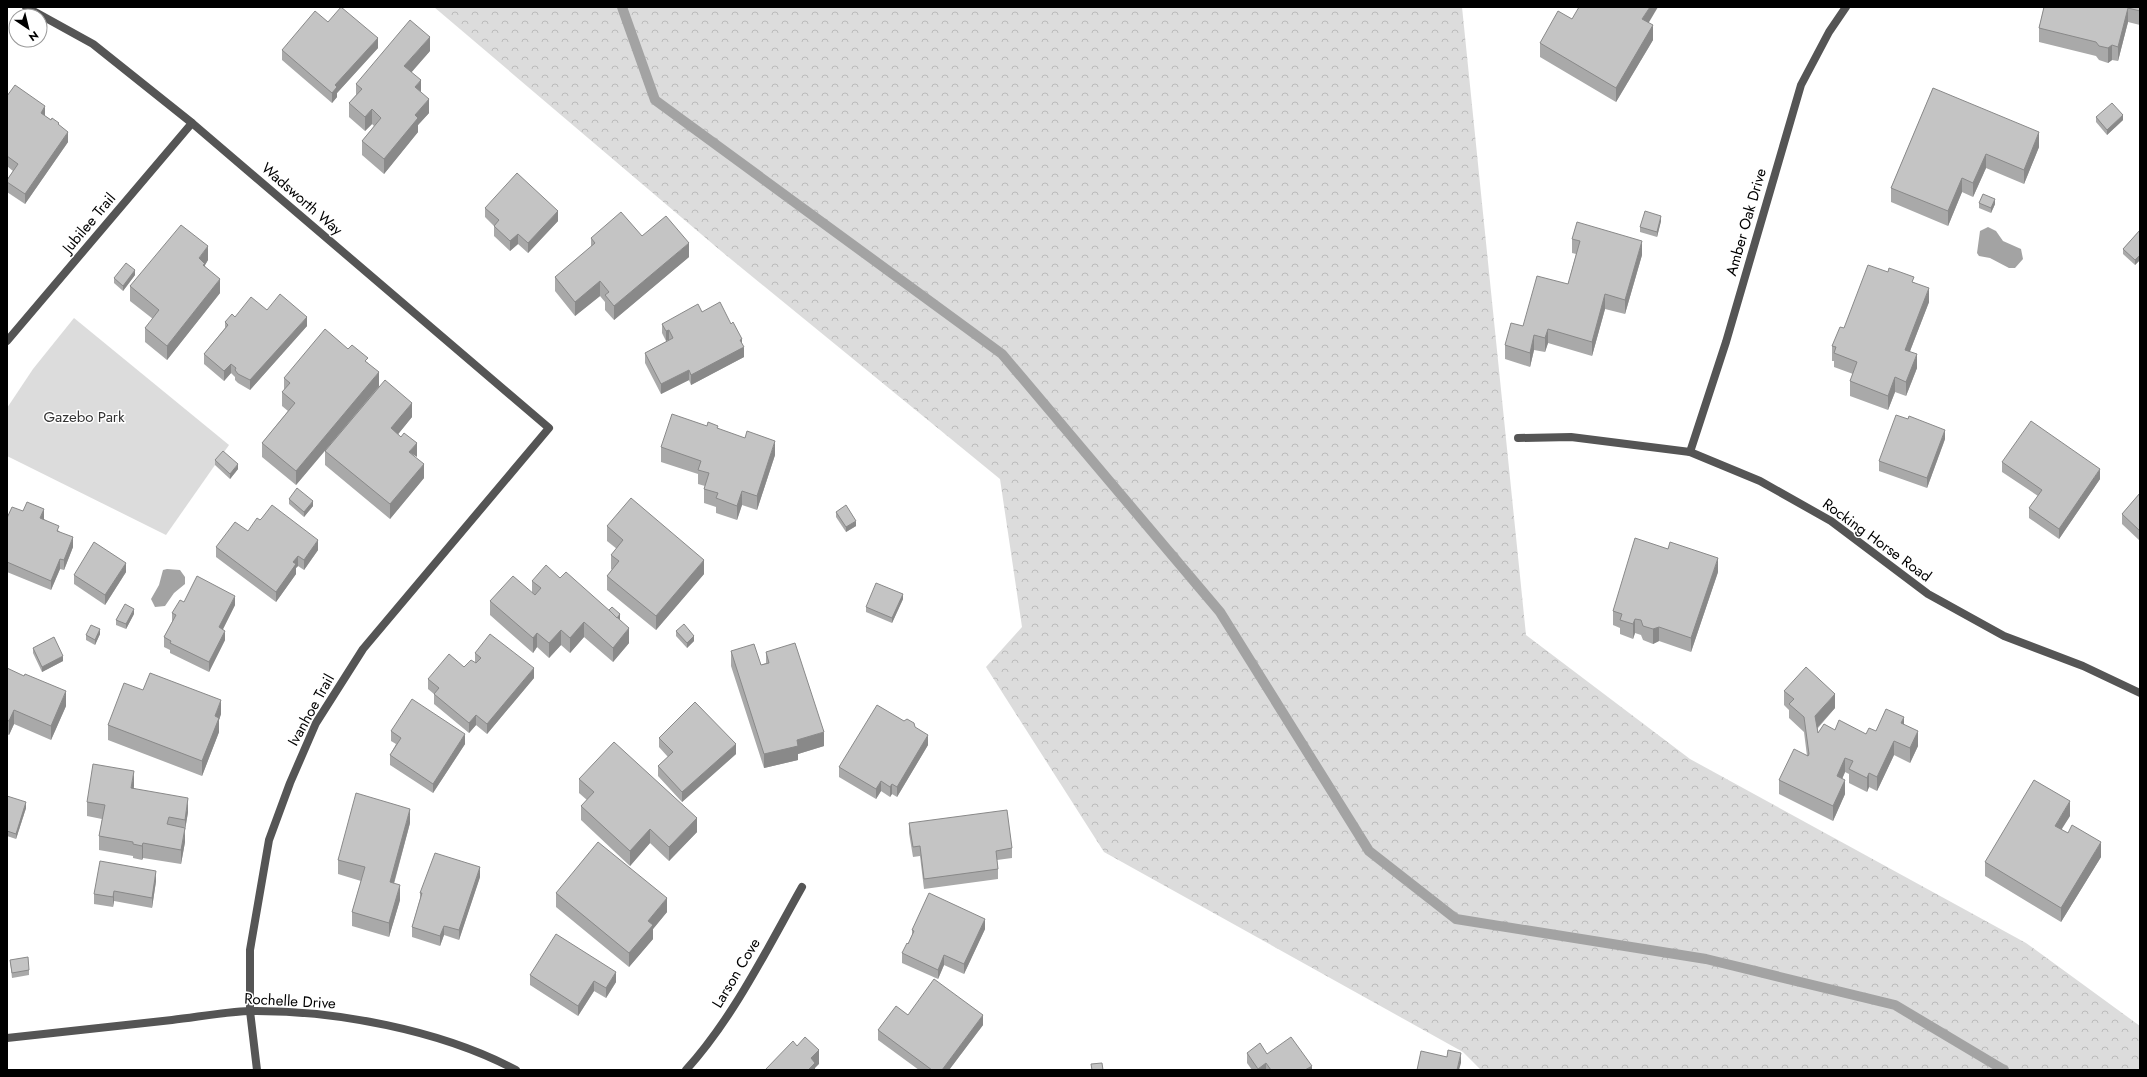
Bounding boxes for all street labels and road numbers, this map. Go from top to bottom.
street label: Wadsworth Way [256,157,348,241]
street label: Amber Oak Drive [1720,165,1772,278]
street label: Jubilee Trail [56,188,121,259]
street label: Rocking Horse Road [1818,493,1936,587]
street label: Ivanhoe Trail [282,670,340,750]
street label: Larson Cove [706,934,766,1012]
street label: Rochelle Drive [244,988,337,1014]

